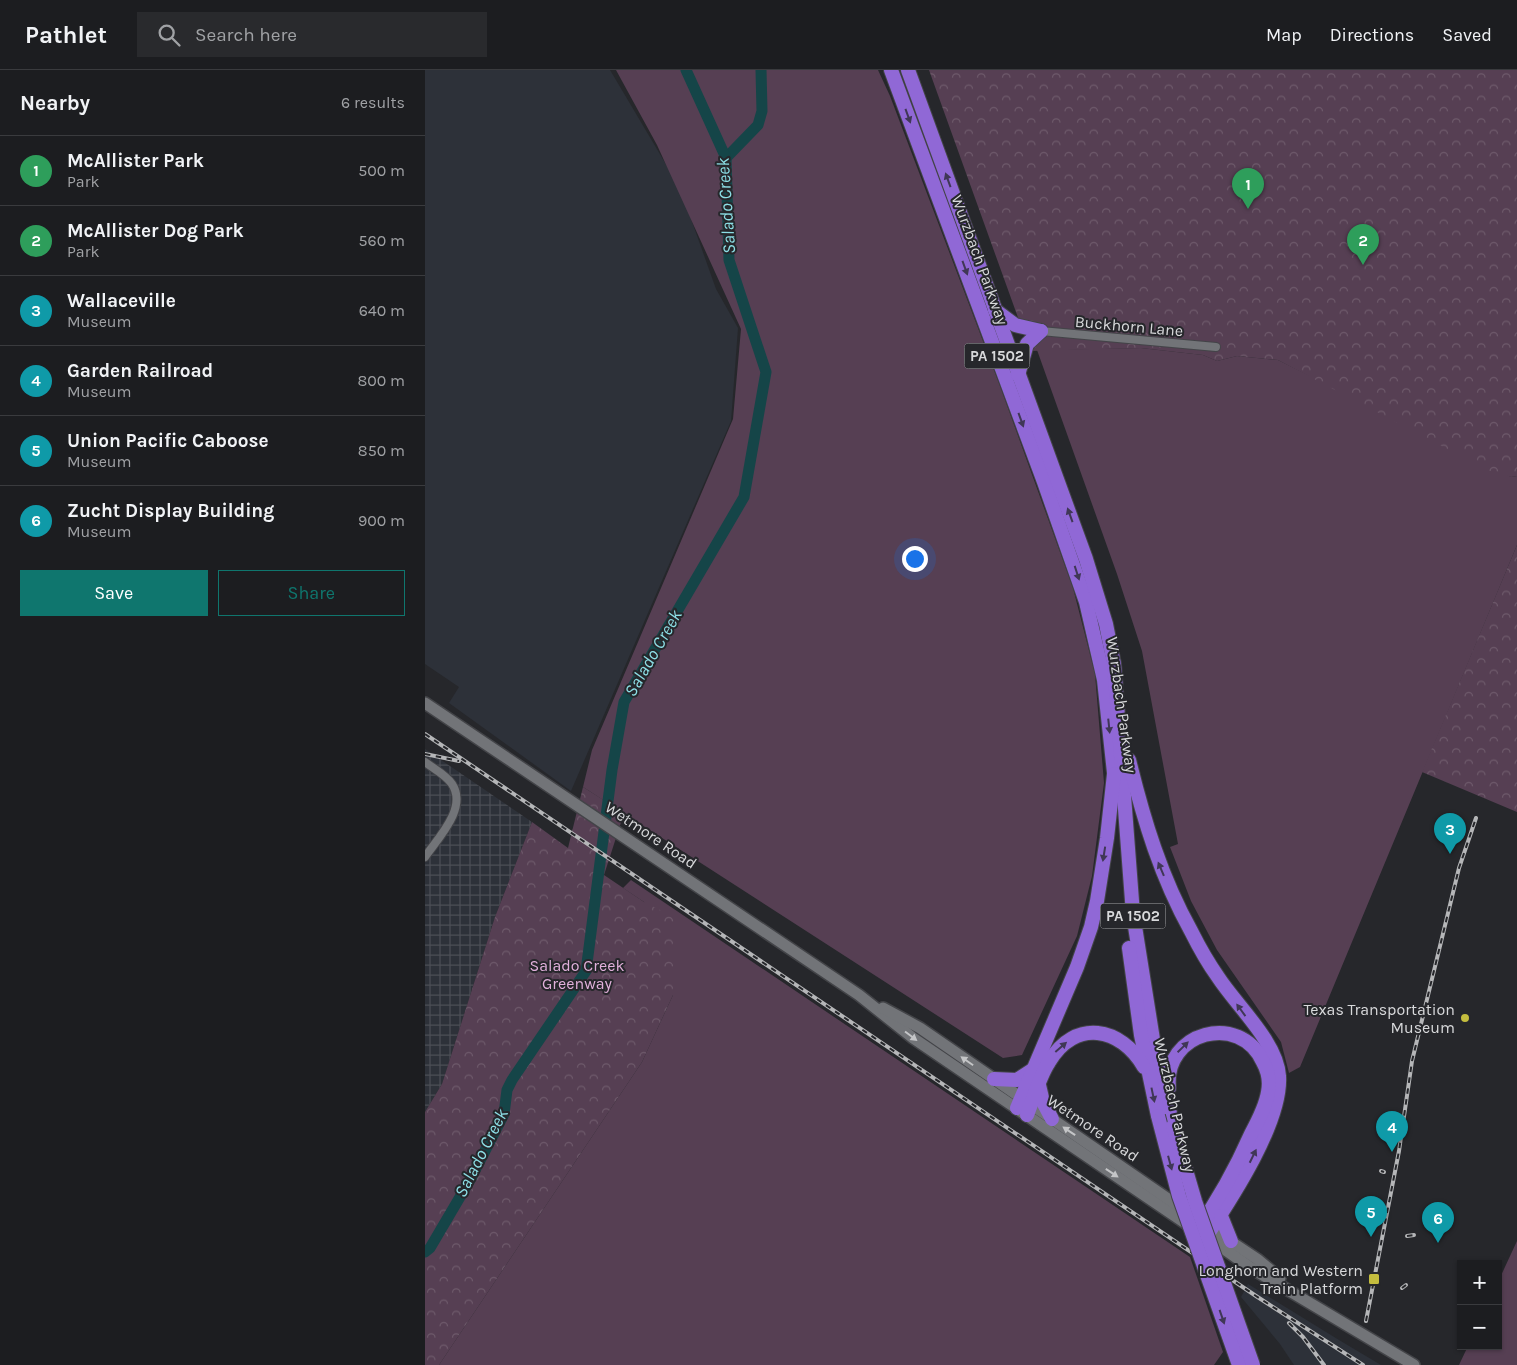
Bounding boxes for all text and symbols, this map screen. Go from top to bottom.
search box [137,12,487,57]
text: Pathlet [25,21,107,49]
icon: search [155,21,183,49]
text: Search here [195,24,297,46]
text: Map [1266,24,1302,46]
text: Directions [1330,24,1414,46]
text: Saved [1442,24,1492,46]
text: Nearby [20,91,90,115]
text: 6 results [341,93,405,112]
one-way arrow [905,108,912,123]
text: McAllister Park [67,150,204,172]
water label: Salado Creek [712,156,740,255]
text: 1 [33,161,39,180]
text: 500 m [358,161,405,180]
pin: 1 [1232,168,1264,209]
text: Park [67,172,99,191]
one-way arrow [944,173,951,188]
street label: Wurzbach Parkway [948,192,1013,328]
text: McAllister Dog Park [67,220,244,242]
pin: 2 [1347,224,1379,265]
text: 2 [31,231,41,250]
text: 560 m [359,231,405,250]
text: Park [67,242,99,261]
one-way arrow [961,261,969,276]
text: Wallaceville [67,290,176,312]
text: 3 [31,301,41,320]
text: 640 m [359,301,405,320]
text: Museum [67,312,132,331]
street label: Buckhorn Lane [1074,312,1184,340]
road number: PA 1502 [965,344,1029,368]
text: Garden Railroad [67,360,213,382]
text: 4 [31,371,41,390]
text: 800 m [357,371,405,390]
text: Museum [67,382,132,401]
one-way arrow [1018,413,1025,428]
text: Union Pacific Caboose [67,430,269,452]
text: 5 [31,441,41,460]
text: 850 m [358,441,405,460]
text: Museum [67,452,132,471]
text: Zucht Display Building [67,500,274,522]
one-way arrow [1066,508,1073,523]
text: 6 [31,511,41,530]
text: 900 m [358,511,405,530]
text: Museum [67,522,132,541]
your location [902,546,928,572]
one-way arrow [1073,566,1081,581]
button: Save [20,570,208,616]
button: Share [218,570,405,616]
water label: Salado Creek [619,605,687,700]
street label: Wurzbach Parkway [1103,636,1141,775]
one-way arrow [1105,718,1113,734]
street label: Wetmore Road [602,797,700,873]
pin: 3 [1434,813,1466,854]
one-way arrow [1100,846,1108,862]
one-way arrow [1157,862,1165,876]
road number: PA 1502 [1101,904,1165,928]
park label: Salado Creek Greenway [530,956,624,993]
place label: Texas Transportation Museum [1303,1000,1455,1037]
one-way arrow [1236,1004,1247,1017]
marker: Texas Transportation Museum [1459,1012,1471,1024]
one-way arrow [904,1031,917,1042]
street label: Wurzbach Parkway [1150,1036,1200,1175]
one-way arrow [1177,1041,1189,1053]
one-way arrow [1055,1042,1068,1053]
one-way arrow [960,1056,974,1066]
one-way arrow [1149,1087,1157,1102]
street label: Wetmore Road [1044,1090,1142,1166]
water label: Salado Creek [449,1104,513,1201]
pin: 4 [1376,1111,1408,1152]
one-way arrow [1062,1126,1076,1136]
one-way arrow [1250,1149,1258,1163]
one-way arrow [1166,1155,1174,1170]
one-way arrow [1106,1168,1119,1178]
pin: 5 [1355,1196,1387,1237]
pin: 6 [1422,1202,1454,1243]
map controls [1457,1260,1502,1350]
button: + [1457,1260,1502,1305]
place label: Longhorn and Western Train Platform [1199,1261,1363,1298]
marker: Longhorn and Western Train Platform [1367,1272,1381,1286]
button: − [1457,1305,1502,1350]
one-way arrow [1218,1310,1226,1325]

